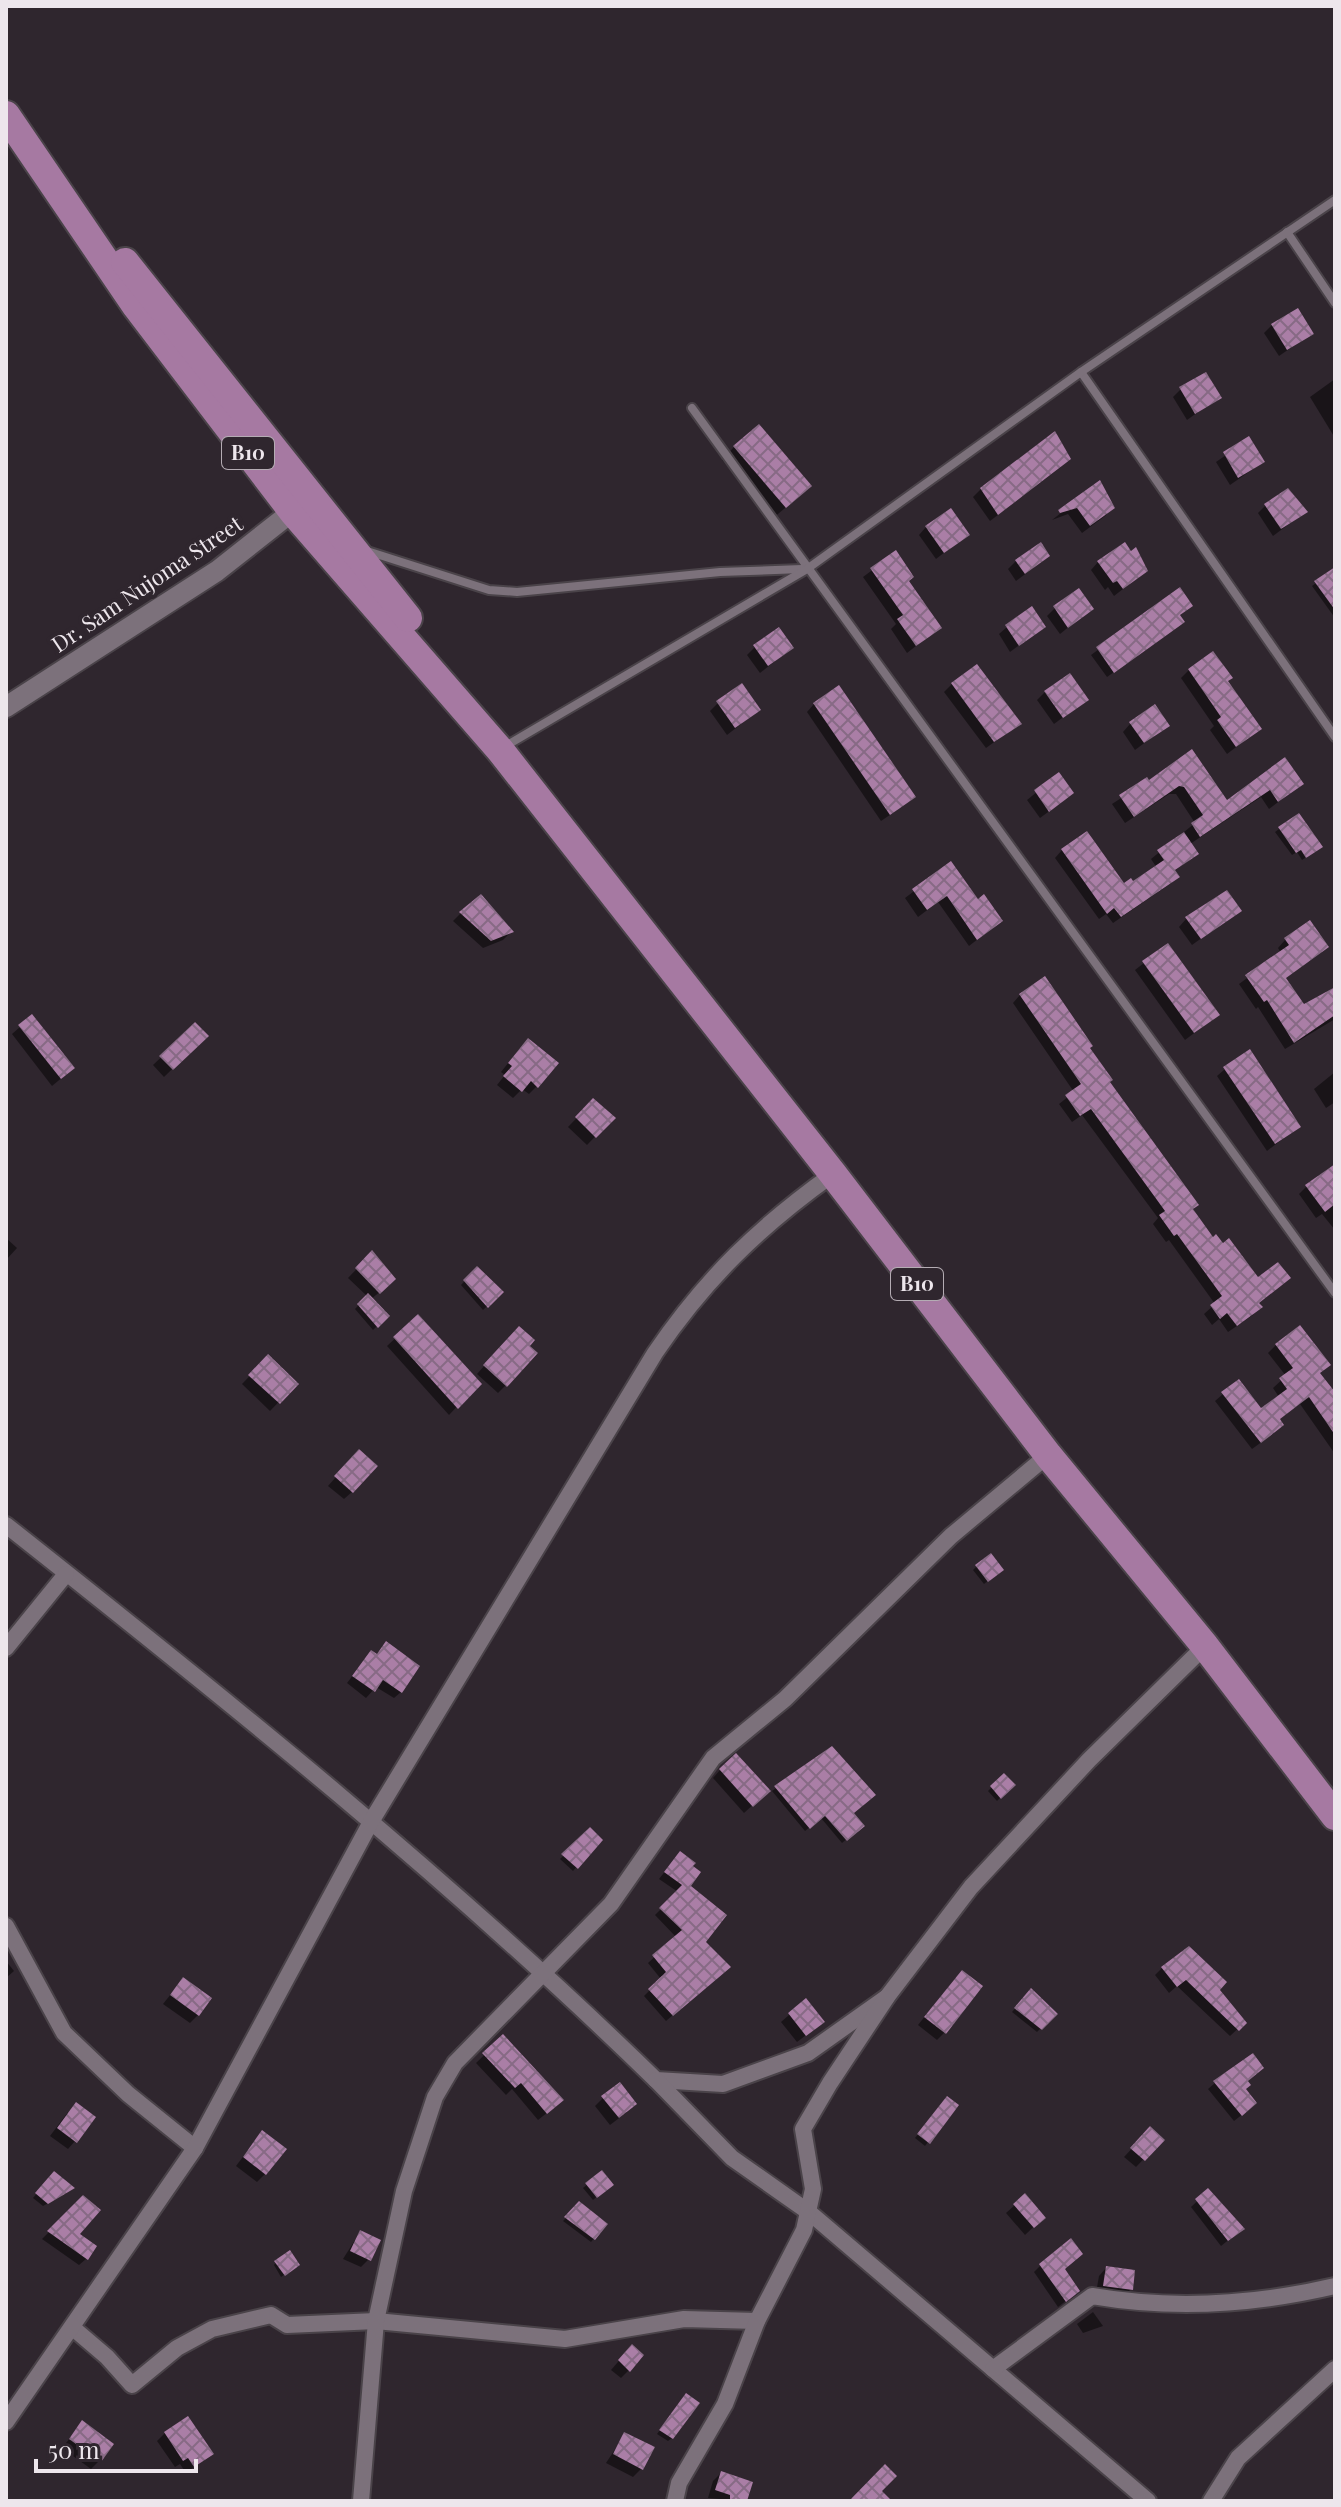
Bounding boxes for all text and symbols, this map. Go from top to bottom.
road number: B10 [222,437,274,469]
street label: Dr. Sam Nujoma Street [45,507,249,658]
road number: B10 [891,1268,943,1300]
scale bar [36,2423,196,2473]
text: 50 m [48,2433,100,2465]

